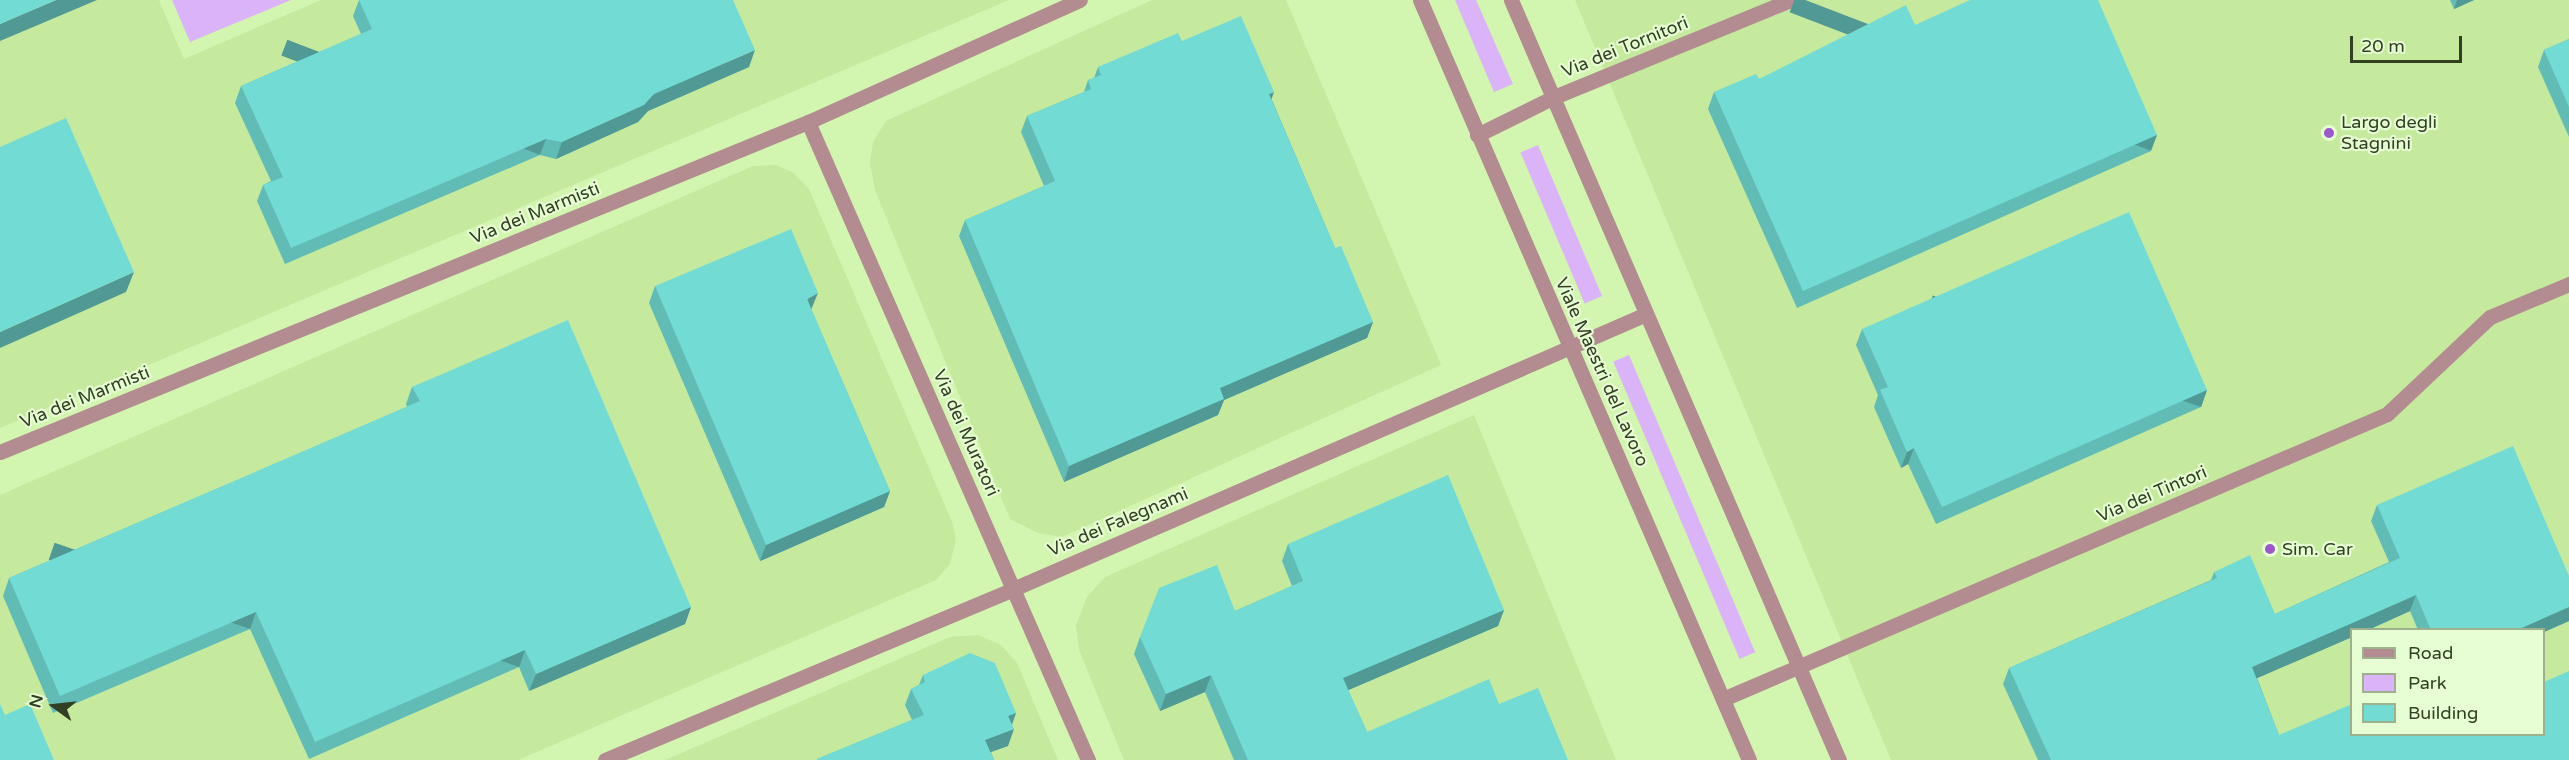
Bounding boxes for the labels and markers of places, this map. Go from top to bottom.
place label: Largo degli Stagnini [2341,112,2437,154]
marker: Largo degli Stagnini [2322,126,2336,140]
place label: Sim. Car [2282,538,2353,560]
marker: Sim. Car [2263,542,2277,556]

